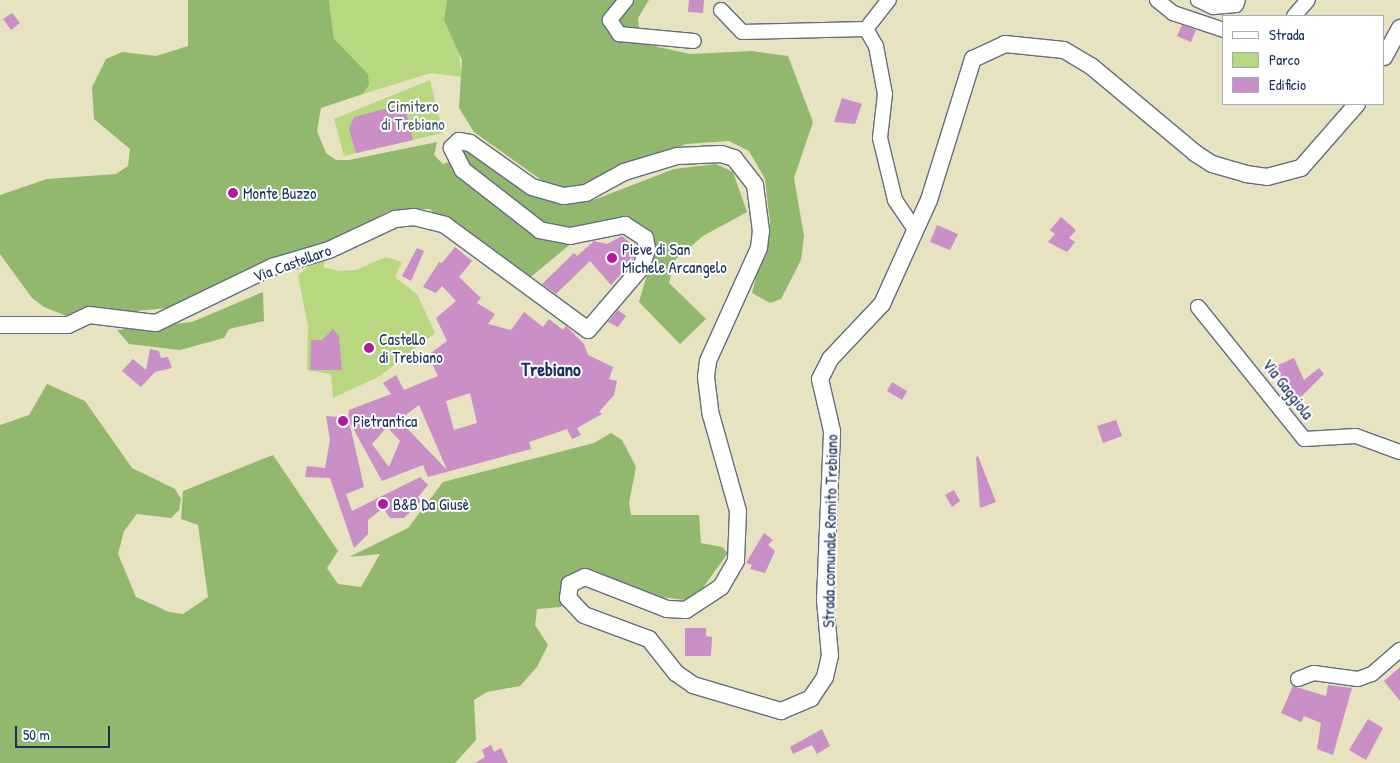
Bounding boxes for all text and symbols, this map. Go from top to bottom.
legend [1222,15,1385,105]
text: Strada [1269,24,1304,45]
text: Parco [1269,49,1300,70]
text: Edificio [1269,74,1306,95]
park label: Cimitero di Trebiano [381,96,445,134]
place label: Monte Buzzo [243,183,316,203]
marker: Monte Buzzo [227,187,239,199]
place label: Pieve di San Michele Arcangelo [622,239,727,277]
street label: Via Castellaro [250,240,334,286]
marker: Pieve di San Michele Arcangelo [606,252,618,264]
place label: Castello di Trebiano [379,329,443,367]
marker: Castello di Trebiano [363,342,375,354]
street label: Via Gaggiola [1258,355,1318,423]
district label: Trebiano [521,359,581,381]
place label: Pietrantica [353,411,417,431]
marker: Pietrantica [337,415,349,427]
street label: Strada comunale Romito Trebiano [819,434,841,628]
place label: B&B Da Giusè [393,494,469,514]
marker: B&B Da Giusè [377,498,389,510]
scale bar [18,716,112,748]
text: 50 m [23,724,50,745]

